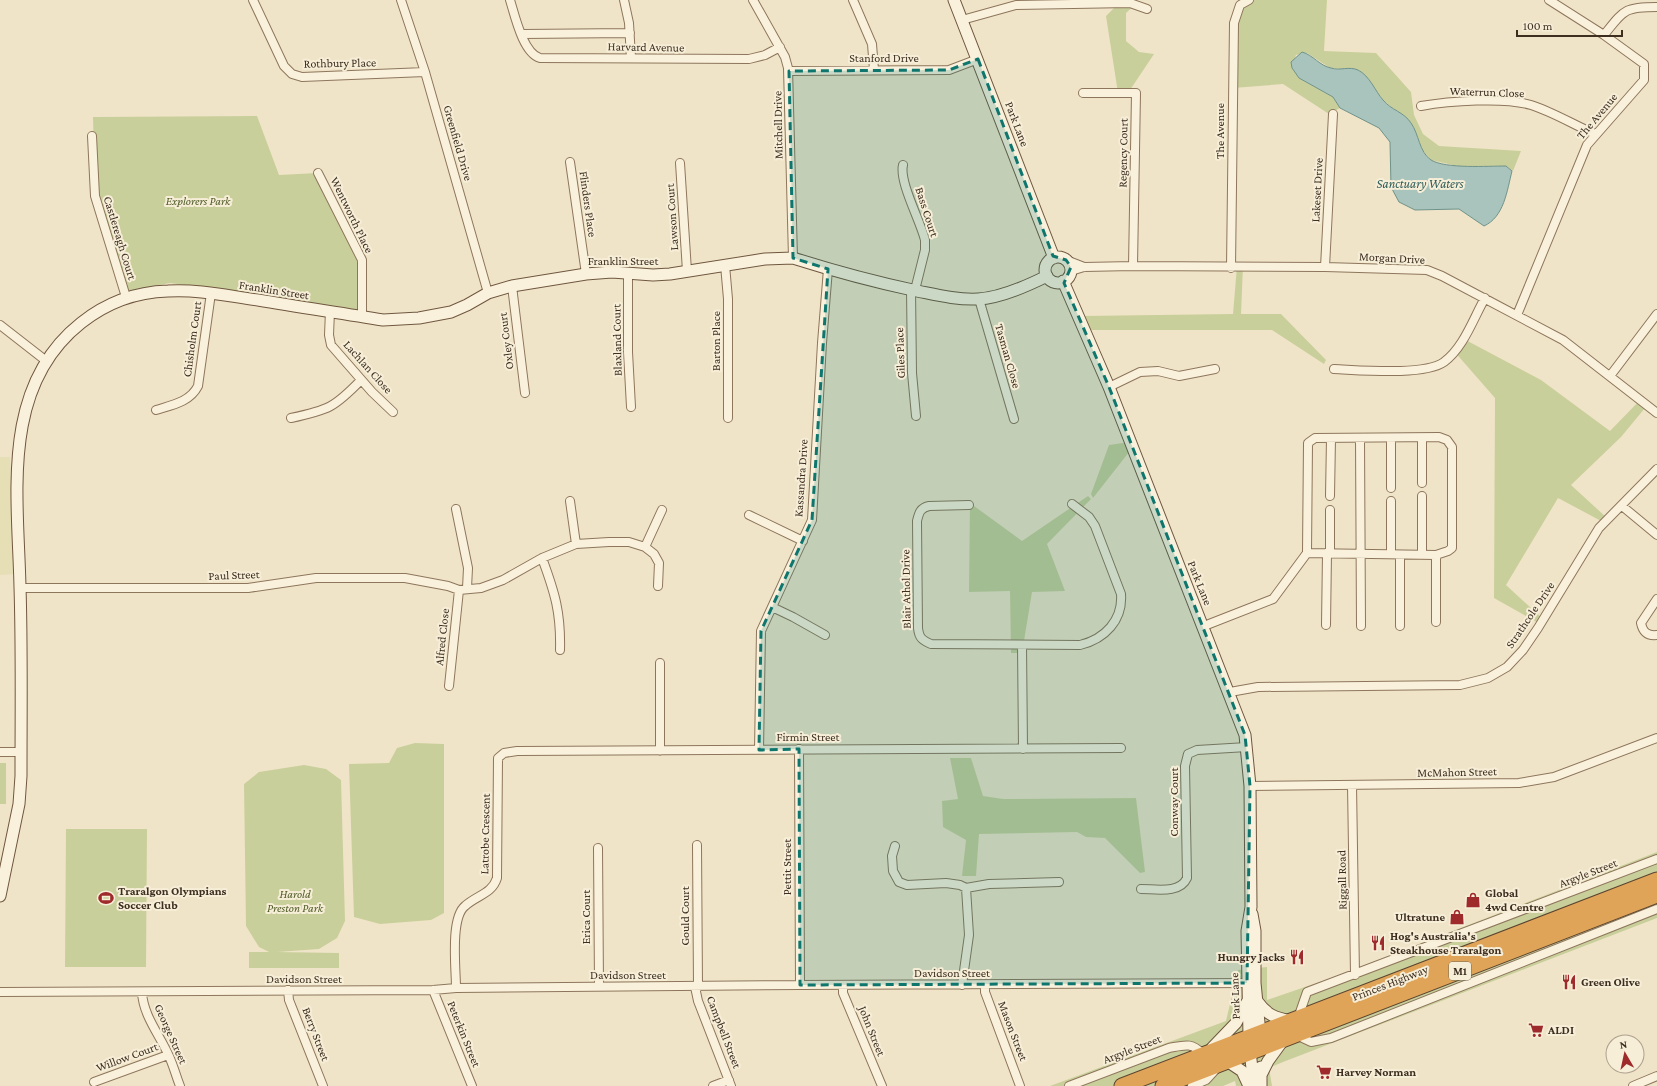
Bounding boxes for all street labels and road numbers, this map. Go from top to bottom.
street label: Harvard Avenue [608,39,684,55]
street label: Stanford Drive [849,51,919,65]
street label: Rothbury Place [304,55,376,71]
street label: Waterrun Close [1449,84,1525,100]
street label: The Avenue [1574,90,1620,142]
street label: Mitchell Drive [770,91,786,159]
street label: Park Lane [1002,100,1032,148]
street label: The Avenue [1213,103,1227,159]
street label: Greenfield Drive [441,104,475,182]
street label: Regency Court [1115,117,1131,188]
street label: Lakeset Drive [1308,157,1326,223]
street label: Flinders Place [576,170,600,238]
street label: Wentworth Place [328,175,376,255]
street label: Lawson Court [663,182,681,251]
street label: Bass Court [912,185,942,240]
street label: Castlereagh Court [101,195,140,282]
street label: Morgan Drive [1359,249,1425,267]
street label: Franklin Street [588,254,659,268]
street label: Franklin Street [238,278,311,303]
street label: Chisholm Court [180,299,204,378]
street label: Blaxland Court [609,303,625,376]
street label: Oxley Court [495,311,516,370]
street label: Barton Place [709,311,723,371]
street label: Tasman Close [992,322,1024,390]
street label: Giles Place [892,327,908,379]
street label: Lachlan Close [341,338,395,396]
street label: Kassandra Drive [791,439,811,517]
street label: Blair Athol Drive [898,549,914,629]
street label: Park Lane [1185,559,1215,607]
street label: Paul Street [208,567,261,583]
street label: Strathcole Drive [1503,579,1557,651]
street label: Alfred Close [432,608,452,666]
street label: Firmin Street [777,730,840,744]
street label: McMahon Street [1417,764,1498,780]
street label: Conway Court [1167,766,1181,837]
street label: Latrobe Crescent [477,792,493,875]
street label: Pettit Street [780,838,794,895]
street label: Riggall Road [1334,849,1350,910]
street label: Argyle Street [1557,855,1620,890]
street label: Gould Court [678,885,692,946]
street label: Erica Court [579,889,593,944]
street label: Princes Highway [1350,962,1430,1004]
road number: M1 [1449,962,1471,980]
street label: Davidson Street [914,966,991,980]
street label: Davidson Street [590,968,667,982]
street label: Davidson Street [266,972,343,986]
street label: Park Lane [1227,972,1243,1020]
street label: Campbell Street [704,994,745,1071]
street label: Peterkin Street [444,999,484,1070]
street label: Mason Street [995,999,1031,1064]
street label: George Street [152,1002,191,1067]
street label: John Street [855,1003,889,1059]
street label: Berry Street [299,1005,333,1064]
street label: Argyle Street [1101,1031,1164,1066]
street label: Willow Court [94,1039,161,1075]

